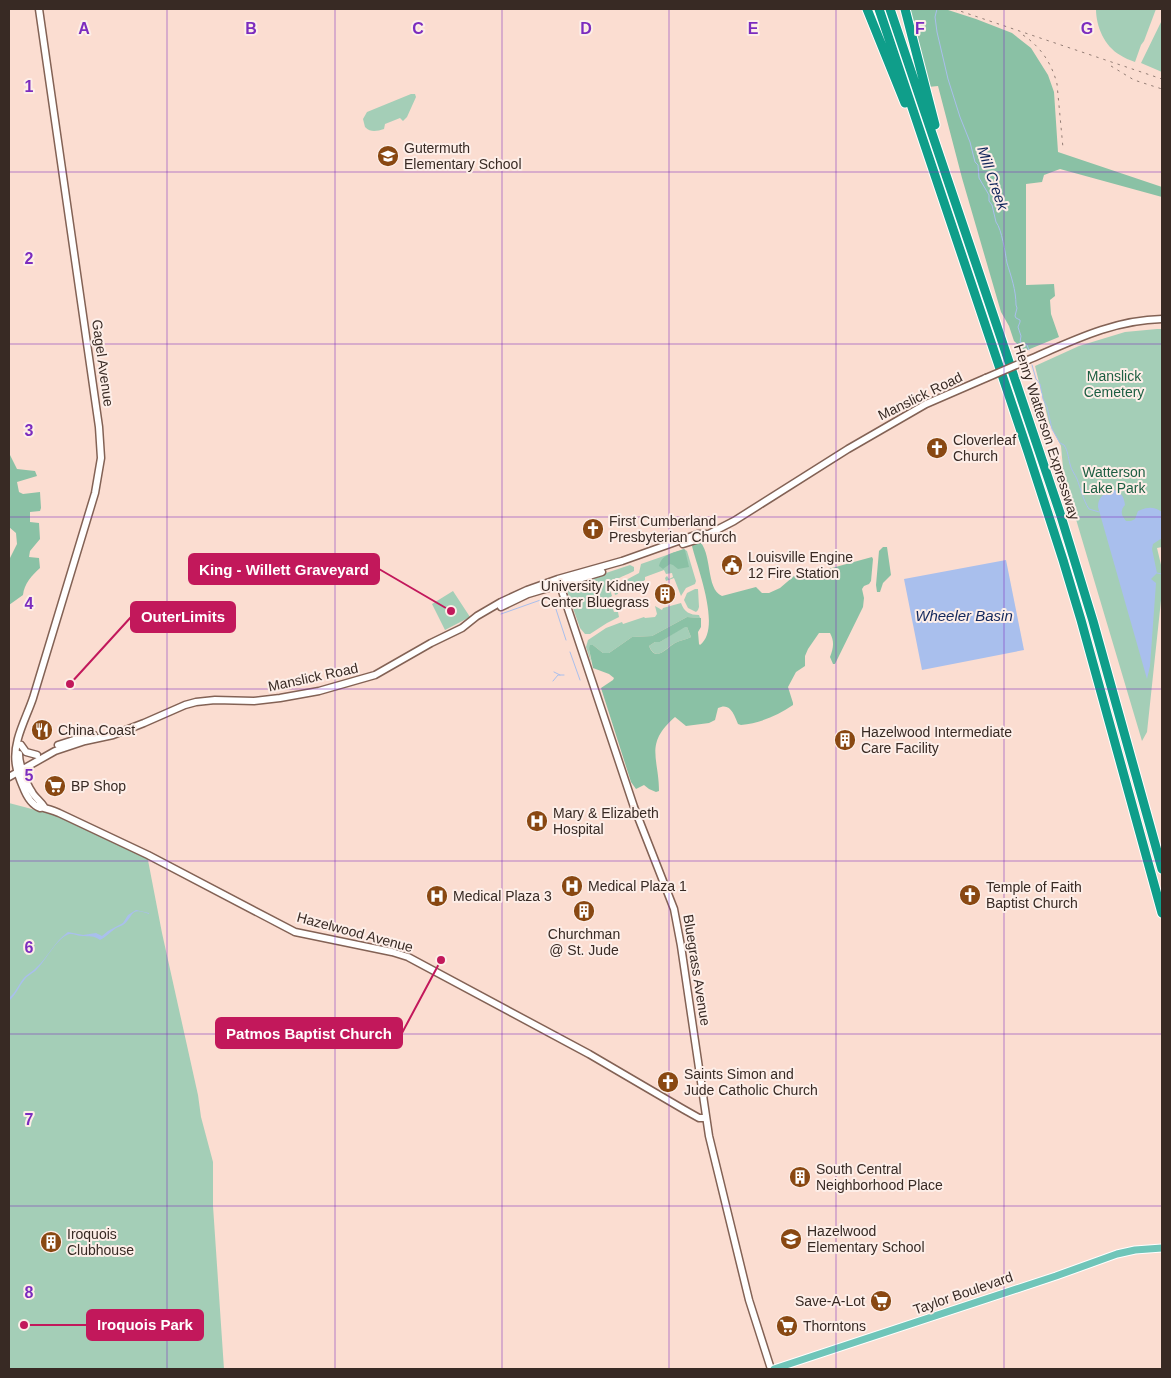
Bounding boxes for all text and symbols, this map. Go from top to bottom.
text: A [78,20,90,37]
text: B [245,20,257,37]
text: C [412,20,424,37]
text: D [580,20,592,37]
text: E [748,20,759,37]
text: F [915,20,925,37]
text: G [1081,20,1093,37]
text: 1 [25,78,34,95]
place label: Gutermuth Elementary School [404,140,522,172]
school or university icon: Gutermuth Elementary School [376,144,400,168]
water label: Mill Creek [974,144,1012,214]
text: 2 [25,250,34,267]
street label: Gagel Avenue [89,318,117,408]
street label: Henry Watterson Expressway [1011,342,1083,522]
park label: Manslick Cemetery [1084,368,1144,400]
street label: Manslick Road [875,369,965,423]
text: 3 [25,422,34,439]
place label: Cloverleaf Church [953,432,1016,464]
church icon: Cloverleaf Church [925,436,949,460]
park label: Watterson Lake Park [1082,464,1147,496]
place label: First Cumberland Presbyterian Church [609,513,737,545]
church icon: First Cumberland Presbyterian Church [581,517,605,541]
place label: Louisville Engine 12 Fire Station [748,549,853,581]
public building icon: Louisville Engine 12 Fire Station [720,553,744,577]
callout: King - Willett Graveyard [189,554,379,584]
text: King - Willett Graveyard [199,561,369,578]
place label: University Kidney Center Bluegrass [541,578,649,610]
building icon: University Kidney Center Bluegrass [653,582,677,606]
text: 4 [25,595,34,612]
callout: OuterLimits [131,602,235,632]
water label: Wheeler Basin [915,607,1013,624]
text: OuterLimits [141,608,225,625]
street label: Manslick Road [266,660,360,694]
restaurant icon: China Coast [30,718,54,742]
place label: China Coast [58,722,135,738]
place label: Hazelwood Intermediate Care Facility [861,724,1012,756]
building icon: Hazelwood Intermediate Care Facility [833,728,857,752]
text: 5 [25,767,34,784]
supermarket icon: BP Shop [43,774,67,798]
place label: BP Shop [71,778,126,794]
place label: Mary & Elizabeth Hospital [553,805,659,837]
hospital icon: Mary & Elizabeth Hospital [525,809,549,833]
hospital icon: Medical Plaza 1 [560,874,584,898]
place label: Medical Plaza 1 [588,878,687,894]
place label: Temple of Faith Baptist Church [986,879,1082,911]
church icon: Temple of Faith Baptist Church [958,883,982,907]
hospital icon: Medical Plaza 3 [425,884,449,908]
place label: Medical Plaza 3 [453,888,552,904]
building icon: Churchman @ St. Jude [572,899,596,923]
street label: Hazelwood Avenue [295,909,415,955]
street label: Bluegrass Avenue [680,913,714,1027]
place label: Churchman @ St. Jude [548,926,620,958]
text: 6 [25,939,34,956]
callout: Patmos Baptist Church [216,1018,402,1048]
text: Patmos Baptist Church [226,1025,392,1042]
place label: Saints Simon and Jude Catholic Church [684,1066,818,1098]
church icon: Saints Simon and Jude Catholic Church [656,1070,680,1094]
text: 7 [25,1111,34,1128]
place label: South Central Neighborhood Place [816,1161,943,1193]
building icon: South Central Neighborhood Place [788,1165,812,1189]
place label: Hazelwood Elementary School [807,1223,925,1255]
place label: Iroquois Clubhouse [67,1226,134,1258]
school or university icon: Hazelwood Elementary School [779,1227,803,1251]
building icon: Iroquois Clubhouse [39,1230,63,1254]
street label: Taylor Boulevard [911,1268,1015,1318]
text: 8 [25,1284,34,1301]
supermarket icon: Save-A-Lot [869,1289,893,1313]
place label: Save-A-Lot [795,1293,865,1309]
callout: Iroquois Park [87,1310,203,1340]
supermarket icon: Thorntons [775,1314,799,1338]
text: Iroquois Park [97,1316,194,1333]
place label: Thorntons [803,1318,866,1334]

